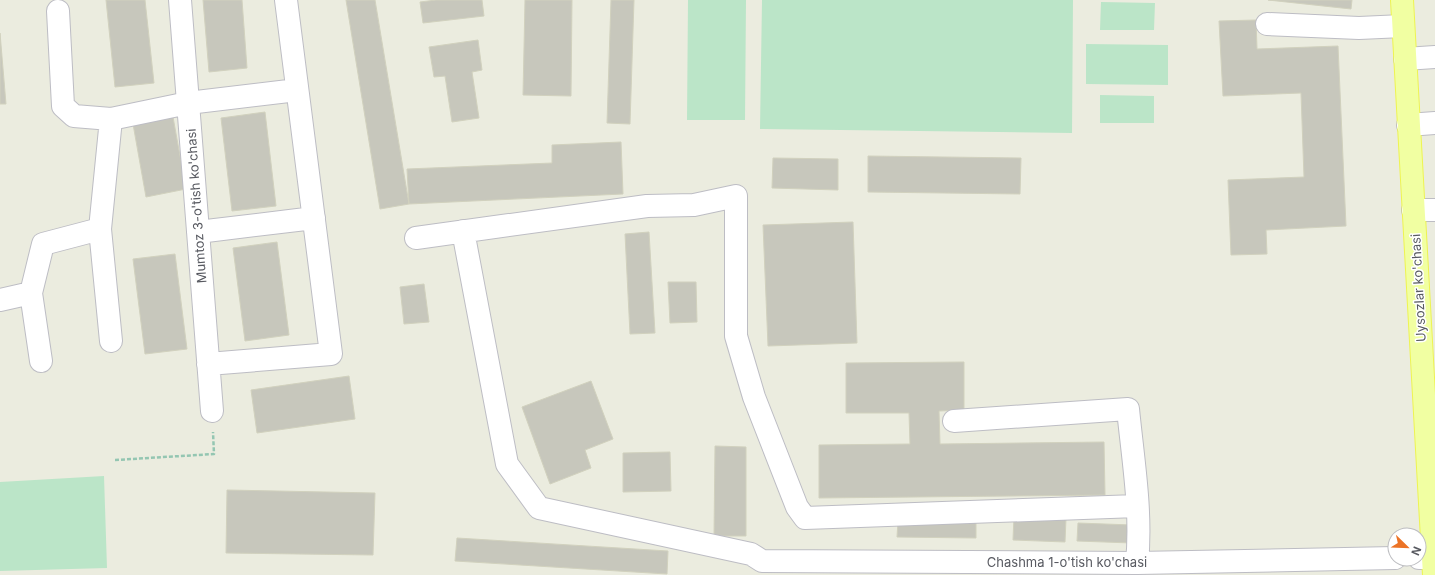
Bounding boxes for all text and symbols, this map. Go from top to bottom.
street label: Mumtoz 3-o'tish ko'chasi [183,128,209,284]
street label: Uysozlar ko'chasi [1407,234,1429,342]
north arrow [1387,527,1427,567]
text: N [1408,544,1424,558]
street label: Chashma 1-o'tish ko'chasi [987,554,1147,570]

